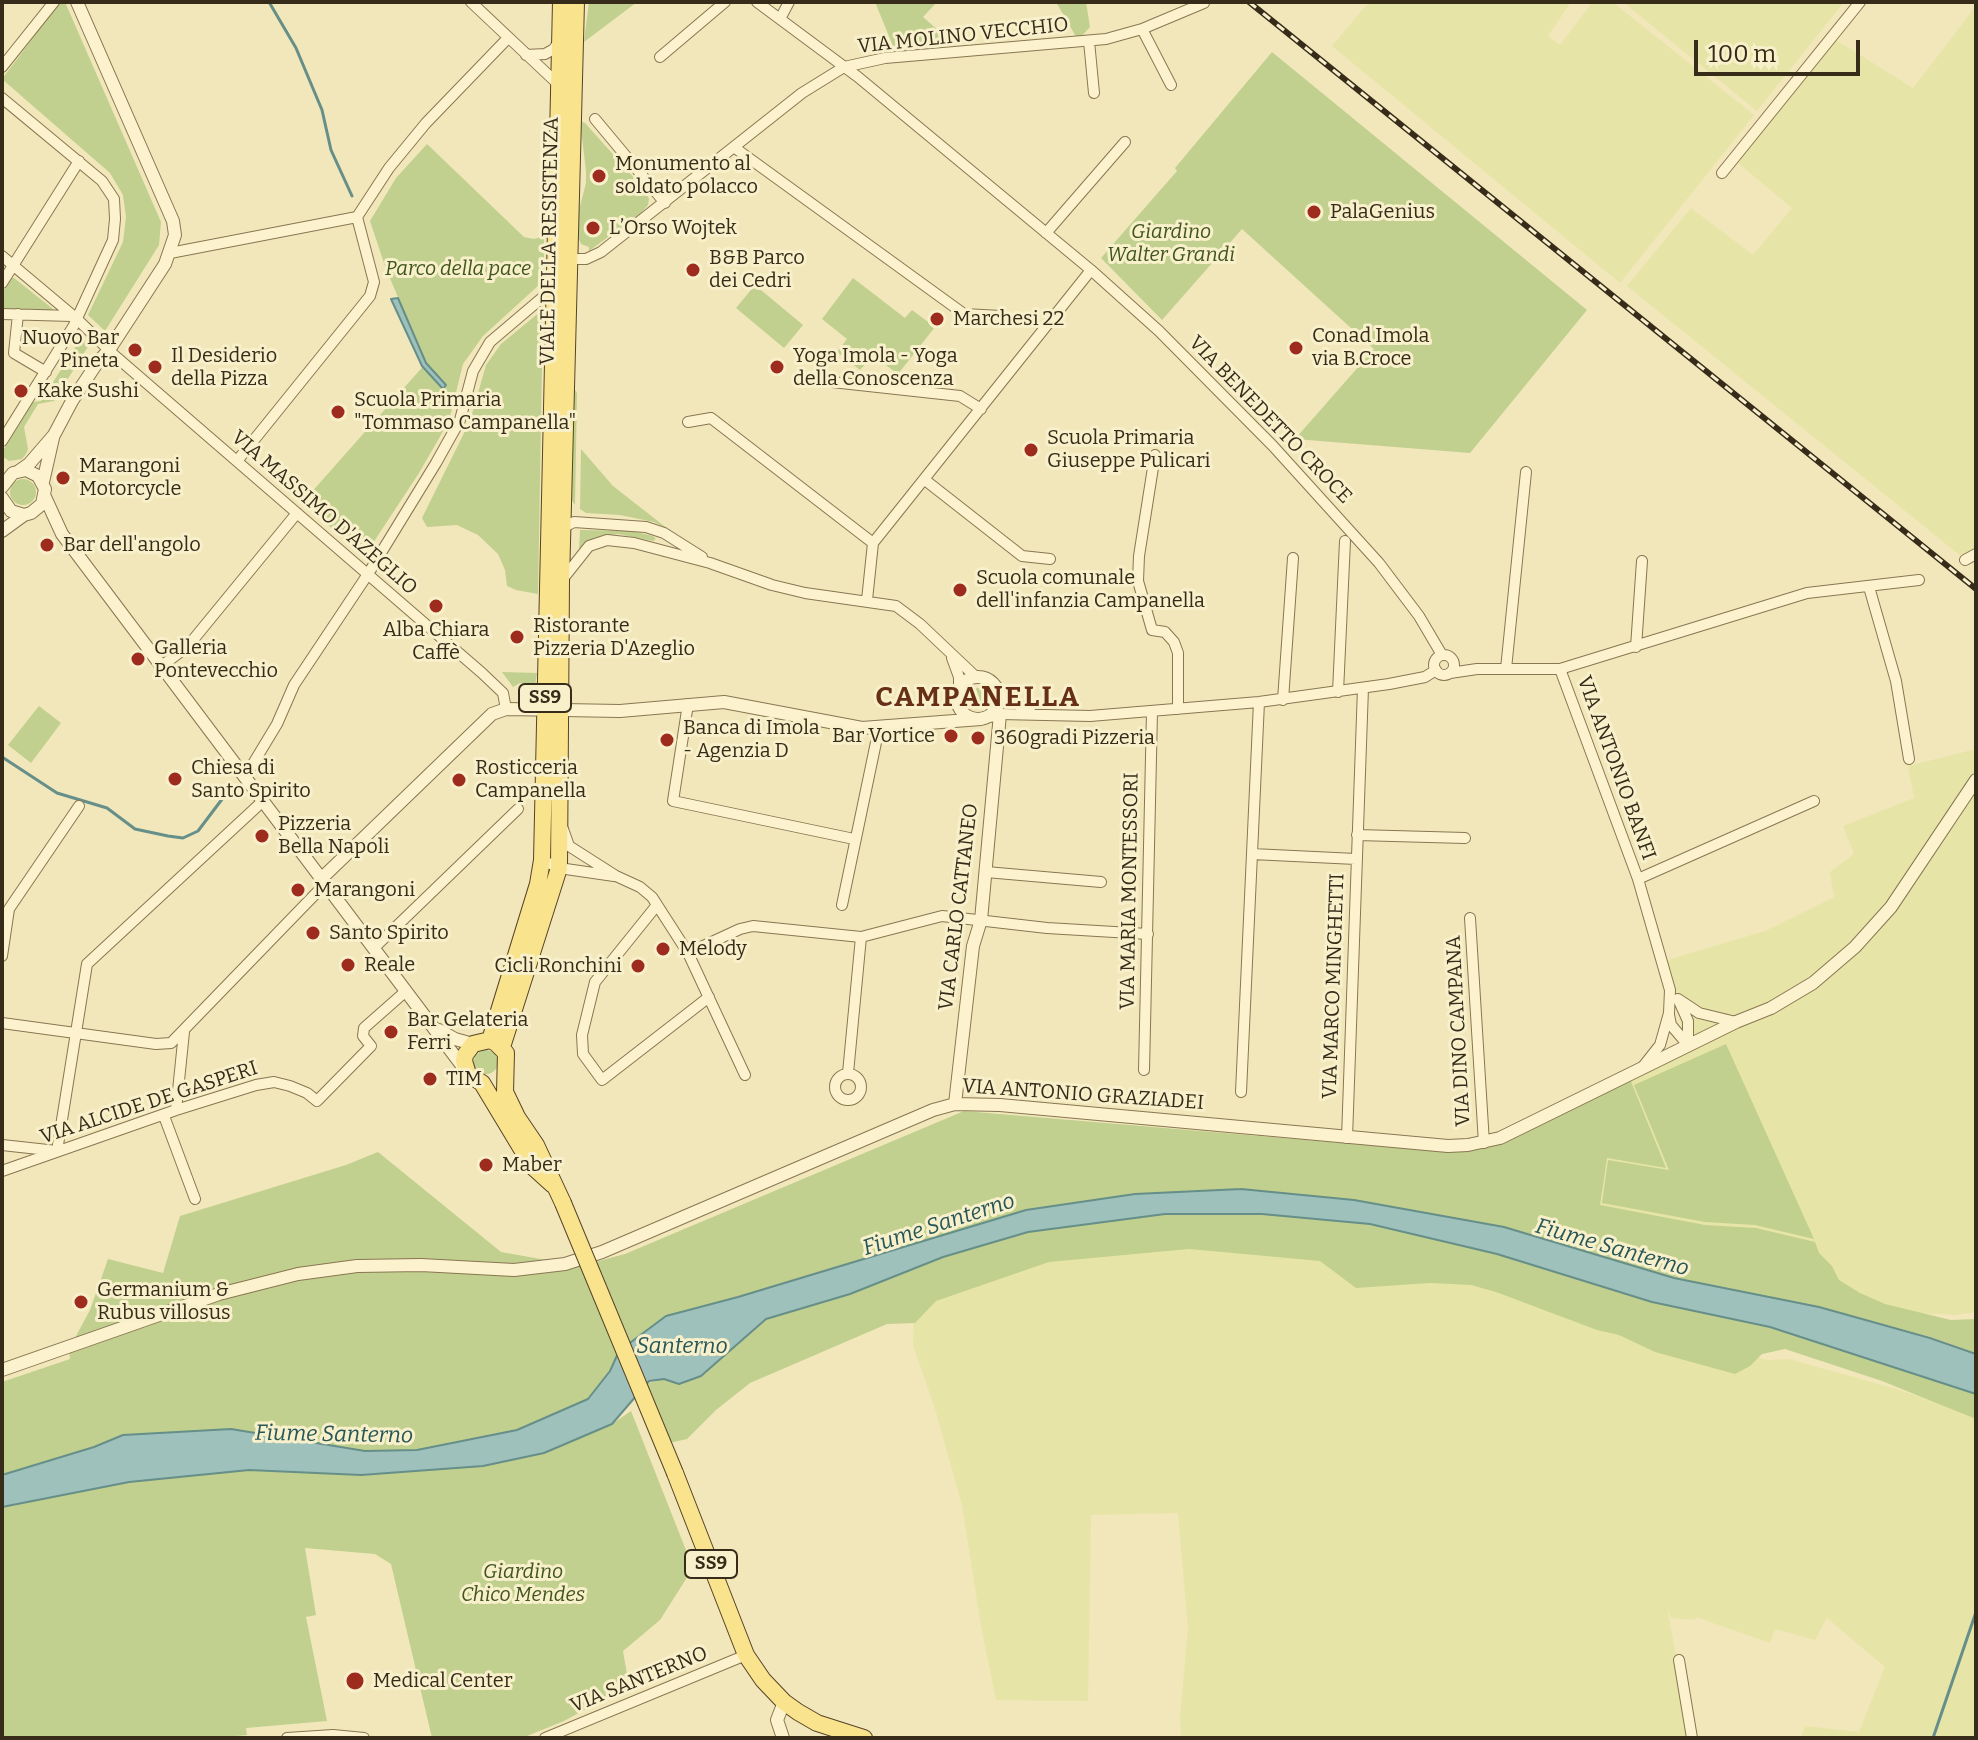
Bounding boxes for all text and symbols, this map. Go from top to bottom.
street label: VIA MOLINO VECCHIO [856,13,1070,59]
scale bar [1698,24,1864,74]
text: 100 m [1708,40,1776,68]
street label: VIALE DELLA RESISTENZA [536,117,564,365]
place label: Monumento al soldato polacco [615,152,758,199]
marker: Monumento al soldato polacco [590,167,608,185]
place label: PalaGenius [1330,200,1435,224]
marker: PalaGenius [1305,203,1323,221]
place label: L’Orso Wojtek [609,216,737,240]
marker: L’Orso Wojtek [584,219,602,237]
park label: Giardino Walter Grandi [1107,220,1235,267]
place label: B&B Parco dei Cedri [709,246,805,293]
park label: Parco della pace [385,257,531,281]
marker: B&B Parco dei Cedri [684,261,702,279]
place label: Marchesi 22 [953,307,1064,331]
marker: Marchesi 22 [928,310,946,328]
place label: Conad Imola via B.Croce [1312,324,1429,371]
place label: Nuovo Bar Pineta [22,326,119,373]
street label: VIA BENEDETTO CROCE [1183,331,1357,509]
marker: Conad Imola via B.Croce [1287,339,1305,357]
marker: Nuovo Bar Pineta [126,341,144,359]
place label: Il Desiderio della Pizza [171,344,277,391]
place label: Yoga Imola - Yoga della Conoscenza [793,344,958,391]
marker: Il Desiderio della Pizza [146,358,164,376]
marker: Yoga Imola - Yoga della Conoscenza [768,358,786,376]
place label: Kake Sushi [37,379,139,403]
marker: Kake Sushi [12,382,30,400]
place label: Scuola Primaria "Tommaso Campanella" [354,388,576,435]
marker: Scuola Primaria "Tommaso Campanella" [329,403,347,421]
street label: VIA MASSIMO D'AZEGLIO [226,426,422,600]
place label: Scuola Primaria Giuseppe Pulicari [1047,426,1211,473]
marker: Scuola Primaria Giuseppe Pulicari [1022,441,1040,459]
place label: Marangoni Motorcycle [79,454,181,501]
marker: Marangoni Motorcycle [54,469,72,487]
place label: Bar dell'angolo [63,533,201,557]
marker: Bar dell'angolo [38,536,56,554]
place label: Scuola comunale dell'infanzia Campanella [976,566,1205,613]
marker: Scuola comunale dell'infanzia Campanella [951,581,969,599]
marker: Alba Chiara Caffè [427,597,445,615]
place label: Ristorante Pizzeria D'Azeglio [533,614,695,661]
place label: Alba Chiara Caffè [383,618,489,665]
marker: Ristorante Pizzeria D'Azeglio [508,628,526,646]
place label: Galleria Pontevecchio [154,636,278,683]
marker: Galleria Pontevecchio [129,650,147,668]
street label: VIA ANTONIO BANFI [1572,673,1660,863]
district label: CAMPANELLA [875,681,1081,715]
road number: SS9 [519,684,571,712]
place label: Banca di Imola - Agenzia D [683,716,820,763]
place label: Bar Vortice [832,724,935,748]
place label: 360gradi Pizzeria [994,726,1155,750]
marker: Bar Vortice [942,727,960,745]
marker: 360gradi Pizzeria [969,729,987,747]
marker: Banca di Imola - Agenzia D [658,731,676,749]
place label: Chiesa di Santo Spirito [191,756,311,803]
place label: Rosticceria Campanella [475,756,586,803]
marker: Chiesa di Santo Spirito [166,770,184,788]
marker: Rosticceria Campanella [450,771,468,789]
street label: VIA MARIA MONTESSORI [1116,772,1144,1010]
street label: VIA CARLO CATTANEO [934,802,984,1012]
place label: Pizzeria Bella Napoli [278,812,389,859]
marker: Pizzeria Bella Napoli [253,827,271,845]
street label: VIA MARCO MINGHETTI [1318,873,1350,1099]
place label: Marangoni [314,878,415,902]
marker: Marangoni [289,881,307,899]
place label: Santo Spirito [329,921,449,945]
marker: Santo Spirito [304,924,322,942]
street label: VIA DINO CAMPANA [1442,935,1476,1127]
place label: Melody [679,937,747,961]
marker: Melody [654,940,672,958]
place label: Reale [364,953,415,977]
place label: Cicli Ronchini [494,954,622,978]
marker: Reale [339,956,357,974]
marker: Cicli Ronchini [629,957,647,975]
place label: Bar Gelateria Ferri [407,1008,528,1055]
marker: Bar Gelateria Ferri [382,1023,400,1041]
street label: VIA ALCIDE DE GASPERI [37,1056,261,1150]
place label: TIM [446,1067,482,1091]
marker: TIM [421,1070,439,1088]
street label: VIA ANTONIO GRAZIADEI [961,1075,1205,1115]
place label: Maber [502,1153,562,1177]
marker: Maber [477,1156,495,1174]
water label: Fiume Santerno [860,1188,1018,1262]
water label: Fiume Santerno [1532,1213,1692,1283]
place label: Germanium & Rubus villosus [97,1278,231,1325]
marker: Germanium & Rubus villosus [72,1293,90,1311]
water label: Santerno [636,1334,728,1360]
water label: Fiume Santerno [255,1420,413,1450]
road number: SS9 [685,1550,737,1578]
park label: Giardino Chico Mendes [461,1560,585,1607]
street label: VIA SANTERNO [567,1642,711,1718]
place label: Medical Center [373,1669,513,1693]
marker: Medical Center [344,1670,366,1692]

